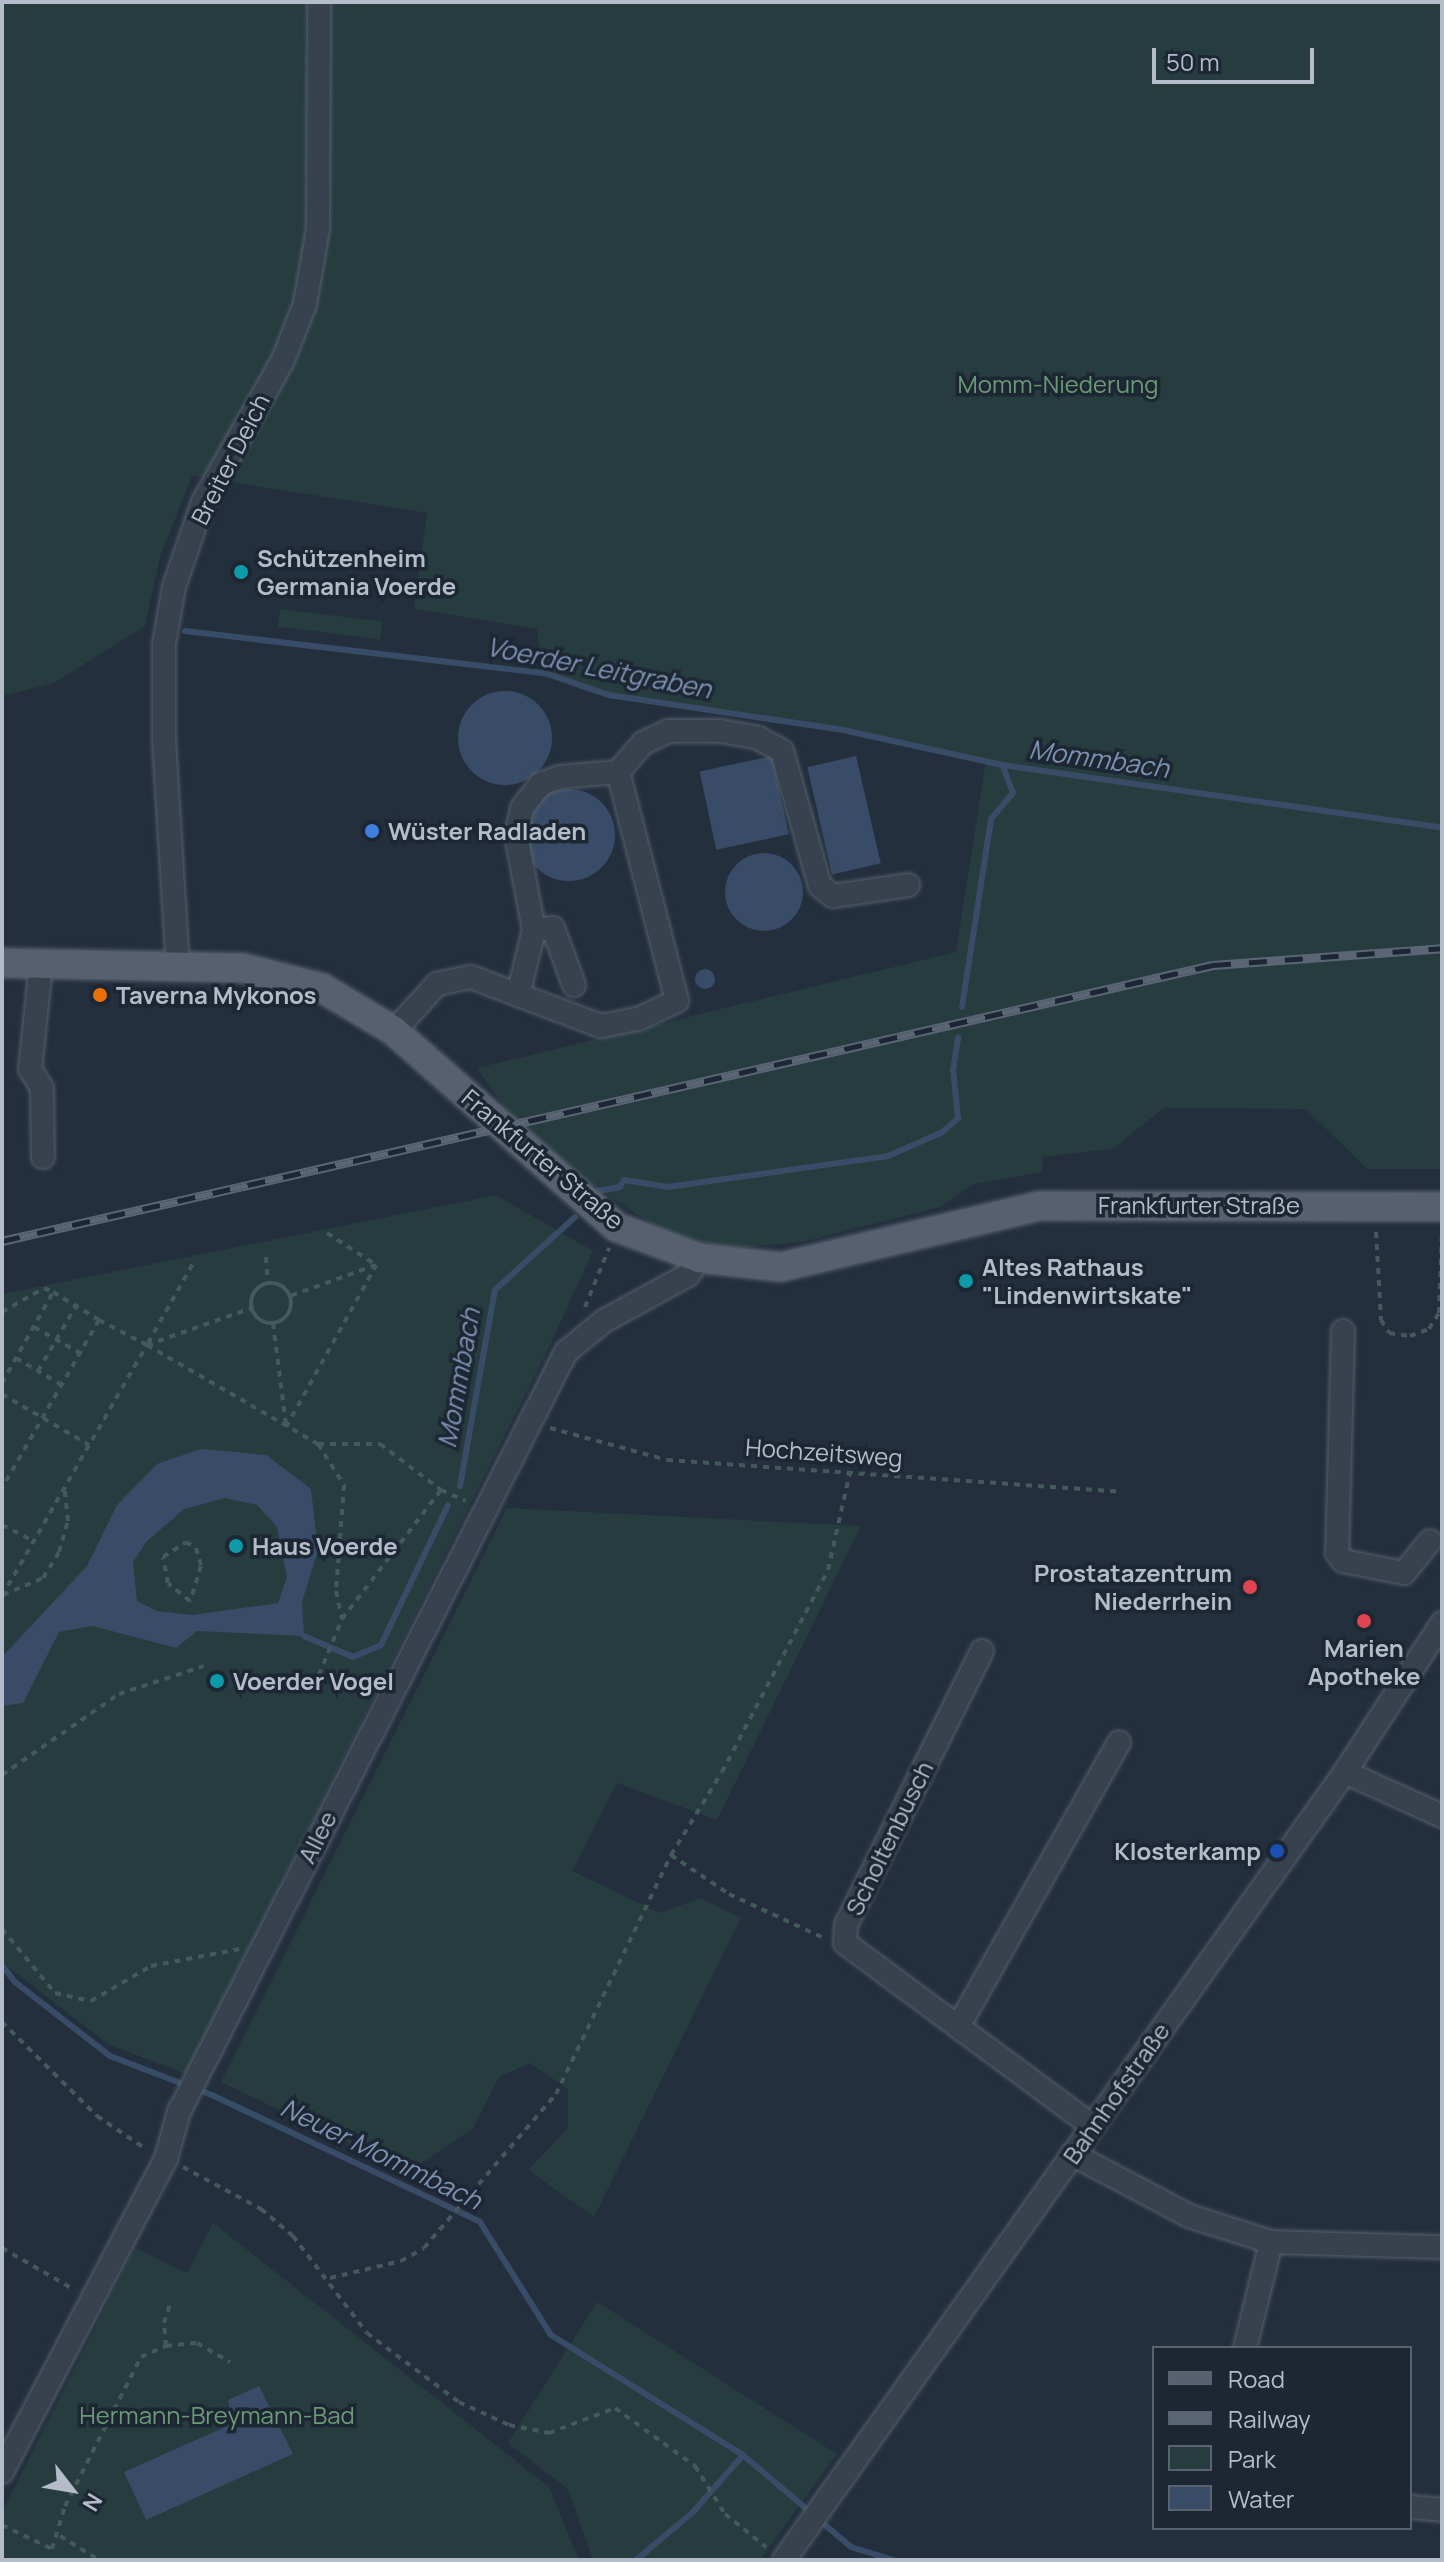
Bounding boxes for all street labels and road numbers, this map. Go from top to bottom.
street label: Breiter Deich [185,389,275,529]
street label: Frankfurter Straße [456,1083,630,1235]
street label: Frankfurter Straße [1098,1191,1300,1219]
street label: Hochzeitsweg [744,1432,904,1472]
street label: Scholtenbusch [839,1756,939,1920]
street label: Allee [292,1806,342,1868]
street label: Bahnhofstraße [1057,2017,1175,2169]

